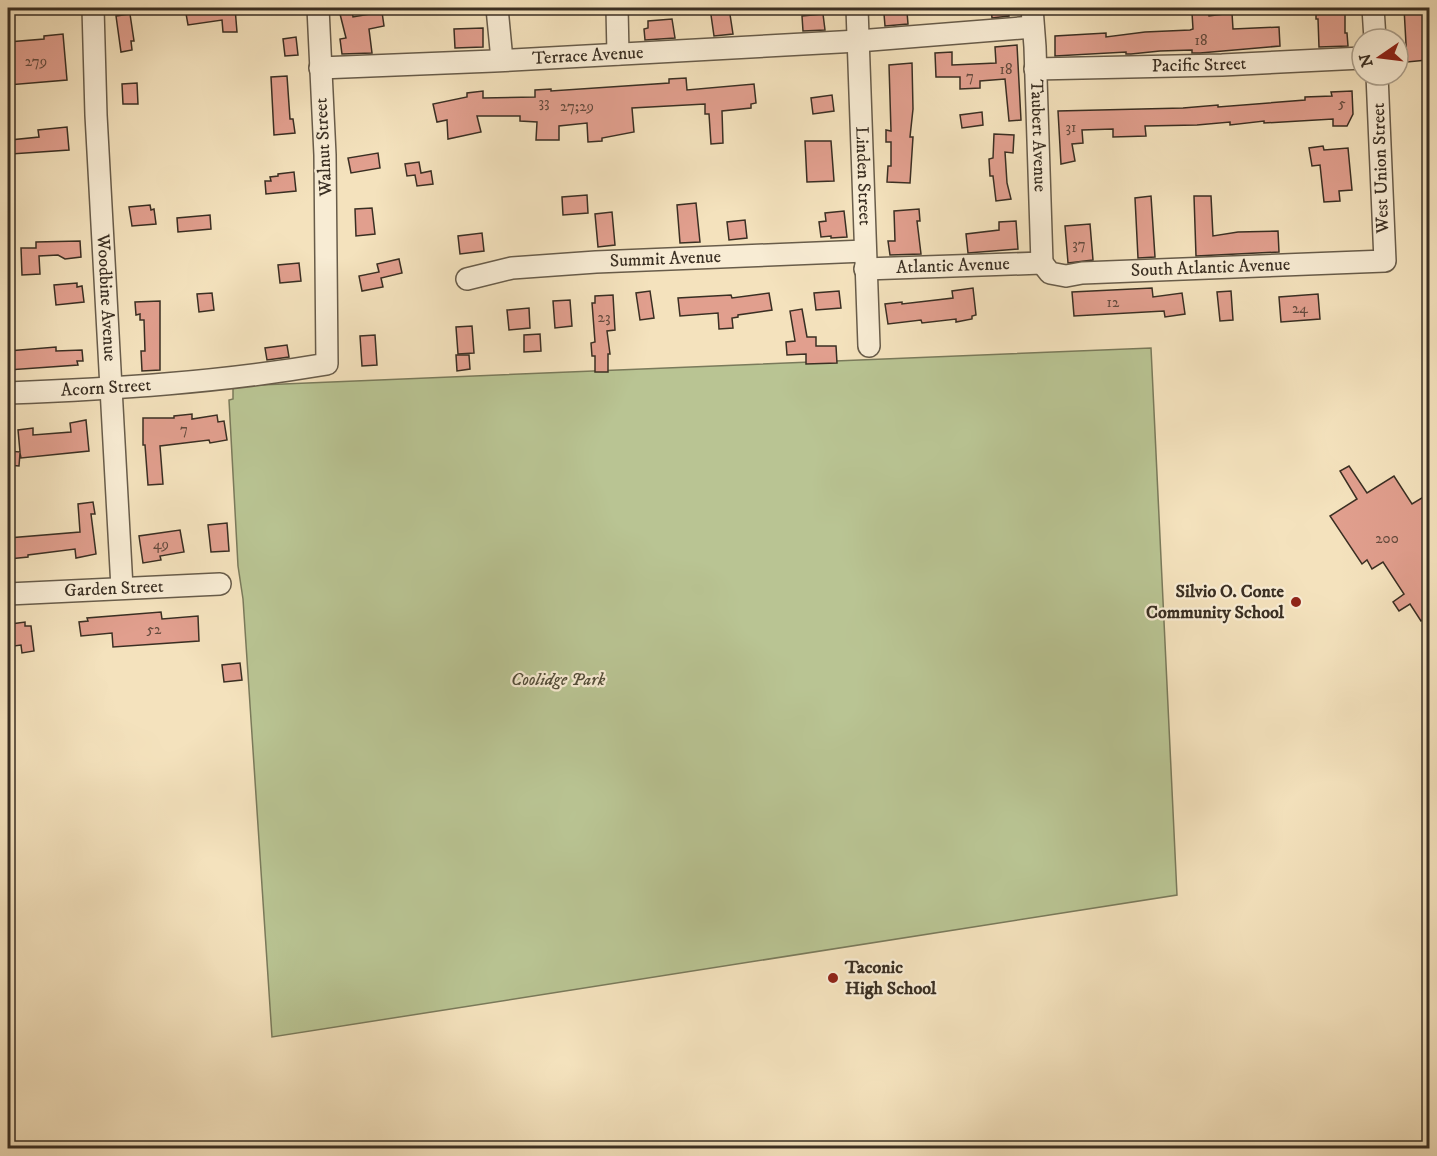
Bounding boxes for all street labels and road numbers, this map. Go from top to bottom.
street label: Terrace Avenue [532,42,644,70]
street label: Pacific Street [1151,53,1247,78]
street label: Taubert Avenue [1025,79,1051,192]
street label: Walnut Street [310,97,338,198]
street label: West Union Street [1368,102,1394,235]
street label: Linden Street [850,126,876,226]
street label: Woodbine Avenue [91,232,121,362]
street label: Summit Avenue [609,246,721,272]
street label: Atlantic Avenue [896,253,1010,279]
street label: South Atlantic Avenue [1130,254,1291,282]
street label: Acorn Street [60,374,152,402]
street label: Garden Street [64,576,164,602]

